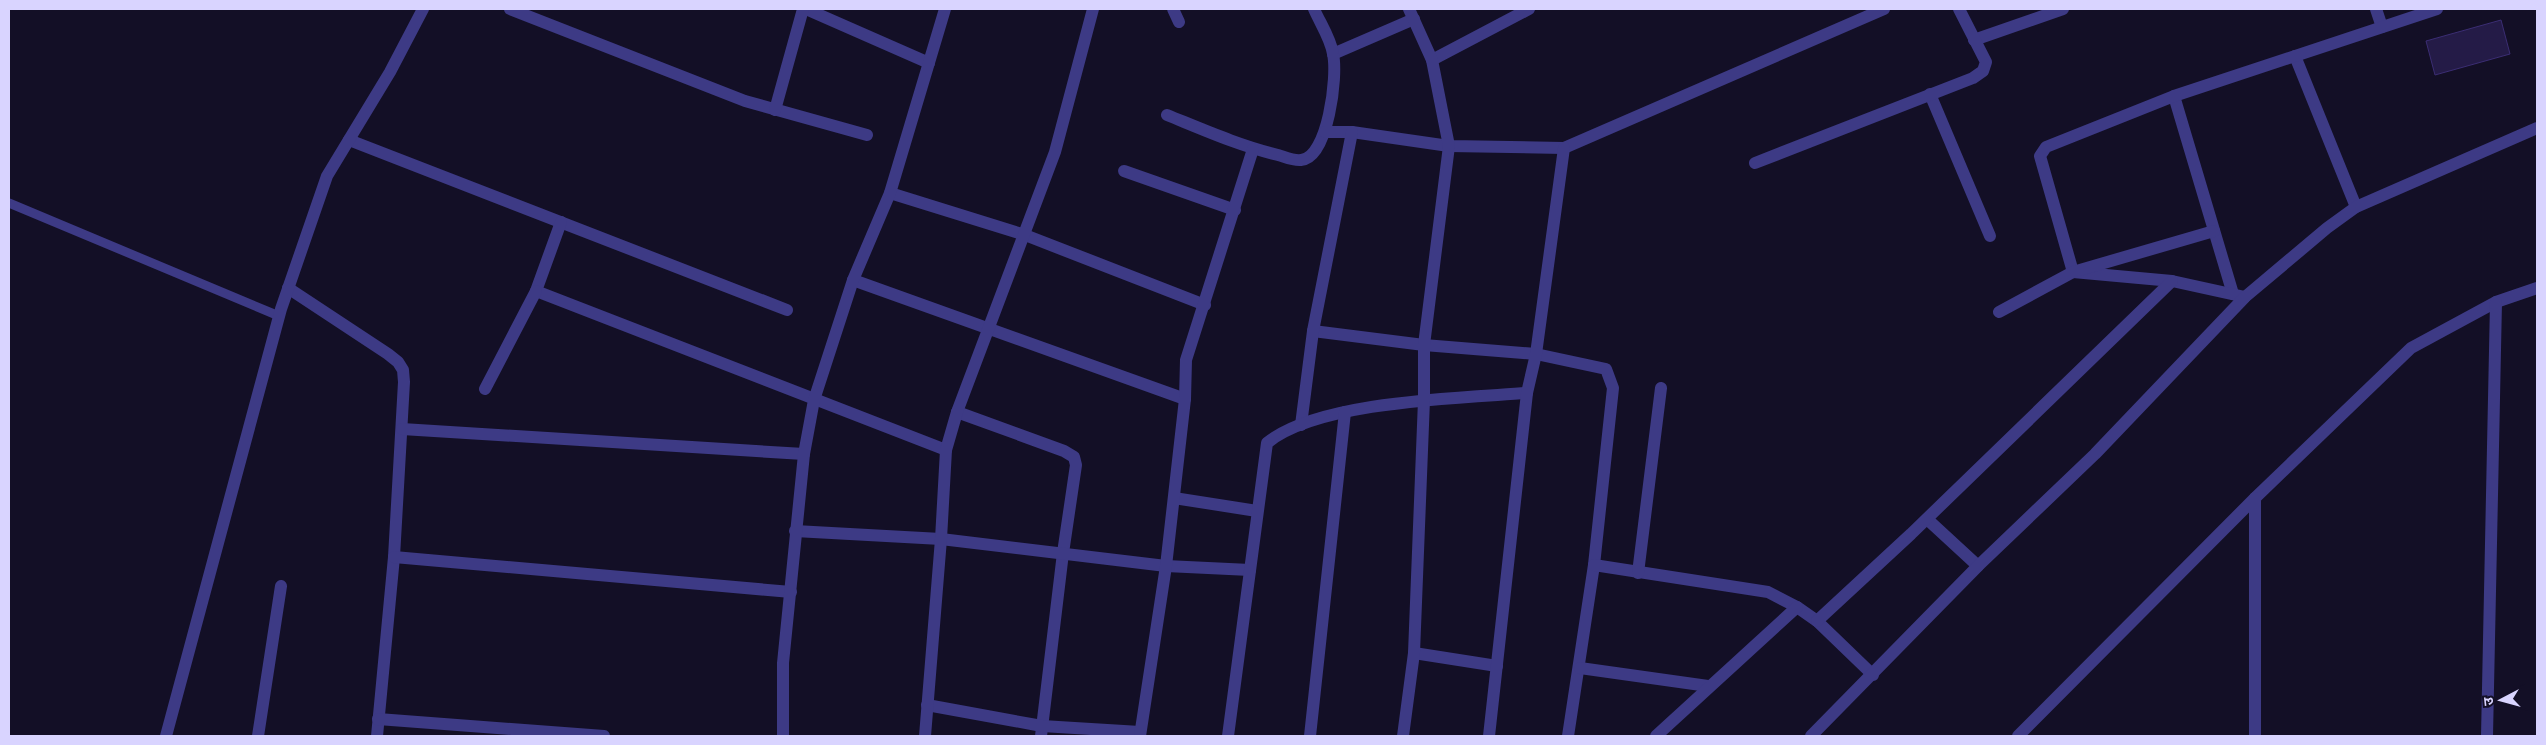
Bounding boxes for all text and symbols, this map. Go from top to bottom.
north arrow [2476,675,2526,725]
text: उ [2479,696,2496,706]

